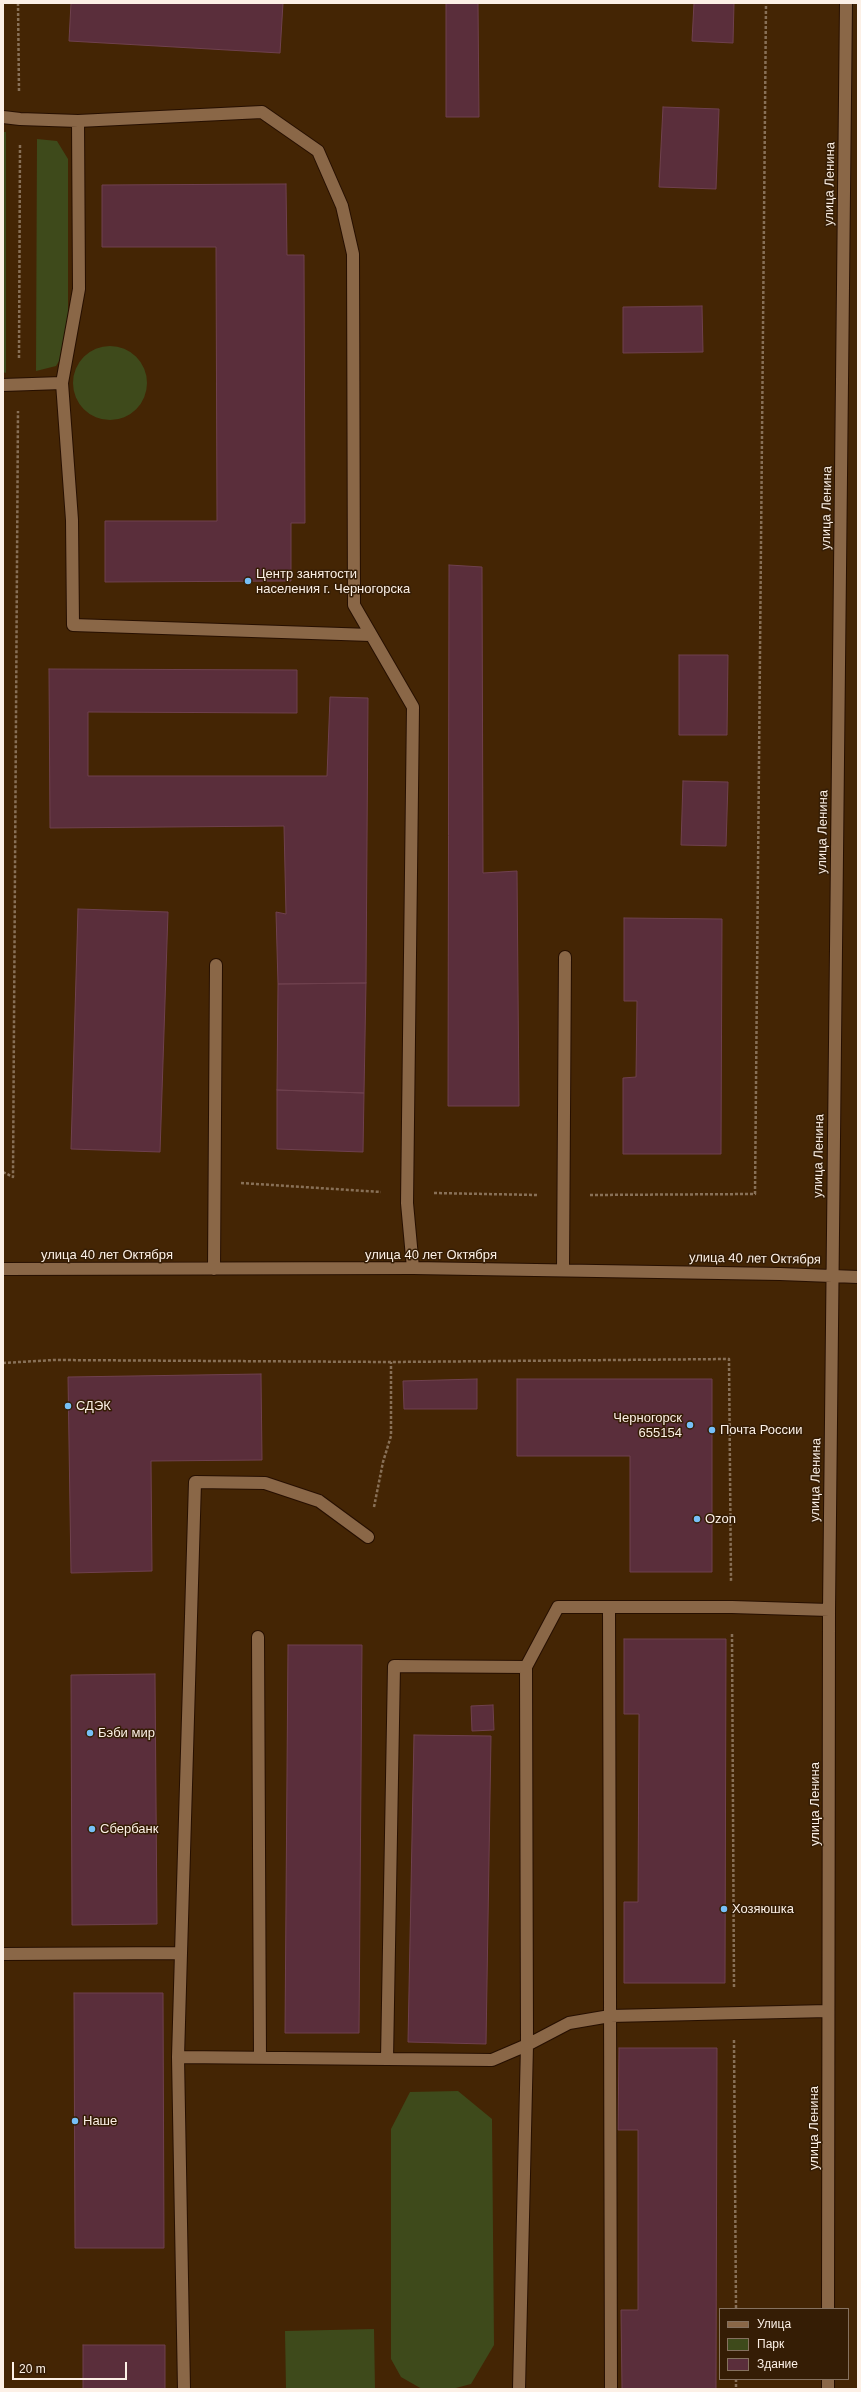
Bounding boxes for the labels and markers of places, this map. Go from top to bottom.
place label: Центр занятости населения г. Черногорска [256,566,410,597]
marker: Центр занятости населения г. Черногорска [243,576,253,586]
place label: СДЭК [76,1398,111,1414]
marker: СДЭК [63,1401,73,1411]
place label: Черногорск 655154 [613,1410,682,1441]
marker: Черногорск 655154 [685,1420,695,1430]
place label: Почта России [720,1422,803,1438]
marker: Почта России [707,1425,717,1435]
place label: Ozon [705,1511,736,1527]
marker: Ozon [692,1514,702,1524]
place label: Бэби мир [98,1725,155,1741]
marker: Бэби мир [85,1728,95,1738]
place label: Сбербанк [100,1821,158,1837]
marker: Сбербанк [87,1824,97,1834]
place label: Хозяюшка [732,1901,794,1917]
marker: Хозяюшка [719,1904,729,1914]
place label: Наше [83,2113,117,2129]
marker: Наше [70,2116,80,2126]

